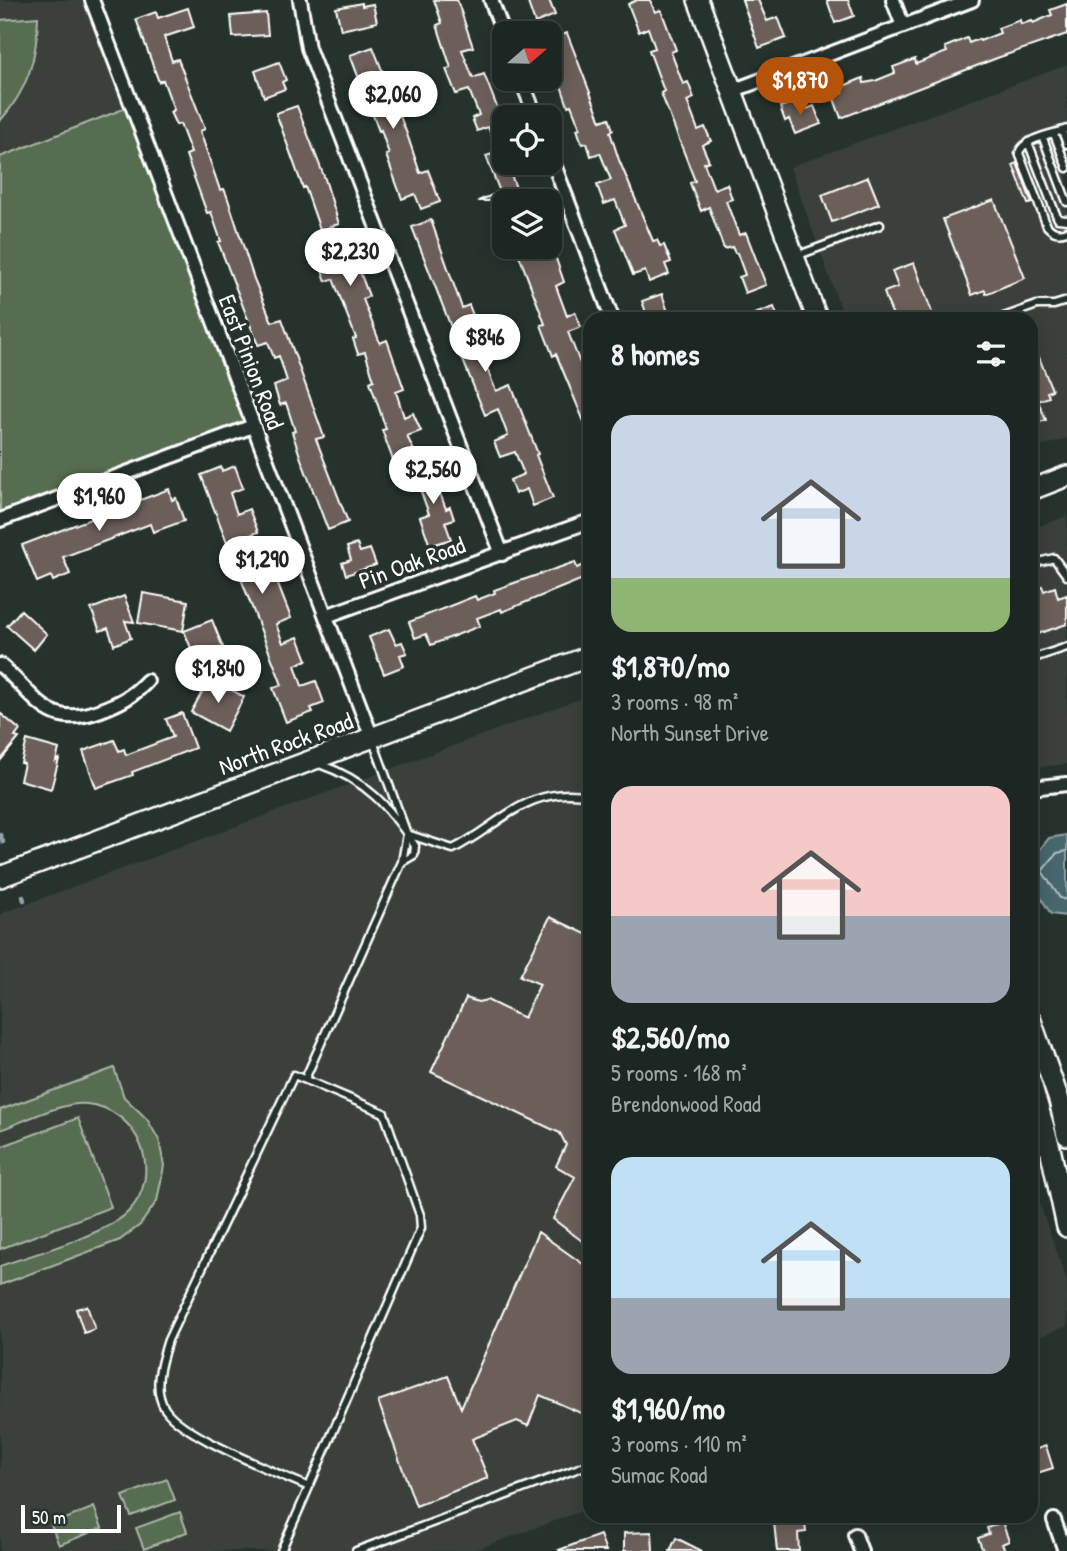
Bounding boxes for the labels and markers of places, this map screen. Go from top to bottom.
pin: $1,870 [743,58,857,117]
pin: $2,060 [336,72,450,131]
pin: $2,230 [293,229,407,288]
pin: $846 [444,314,526,374]
pin: $2,560 [376,447,490,506]
pin: $1,960 [42,474,156,533]
pin: $1,290 [205,536,319,596]
pin: $1,840 [161,646,275,705]

